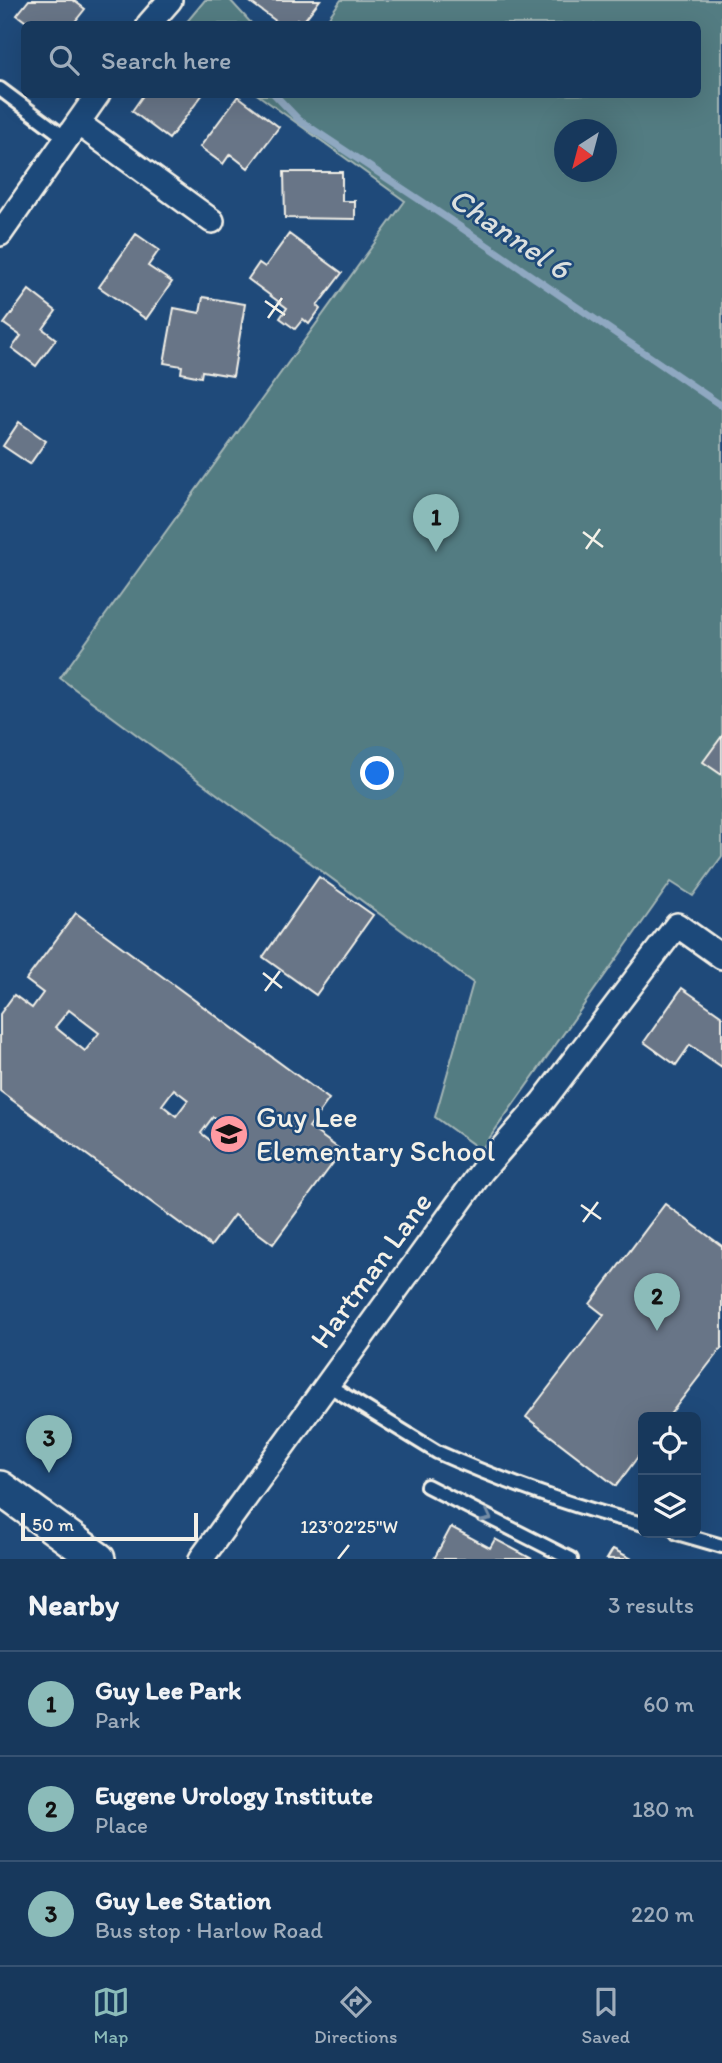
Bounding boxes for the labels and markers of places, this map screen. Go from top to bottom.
pin: 1 [413,494,459,552]
place label: Guy Lee Elementary School [256,1098,496,1169]
school or university icon: Guy Lee Elementary School [208,1113,250,1155]
pin: 2 [634,1273,680,1331]
pin: 3 [26,1415,72,1473]

